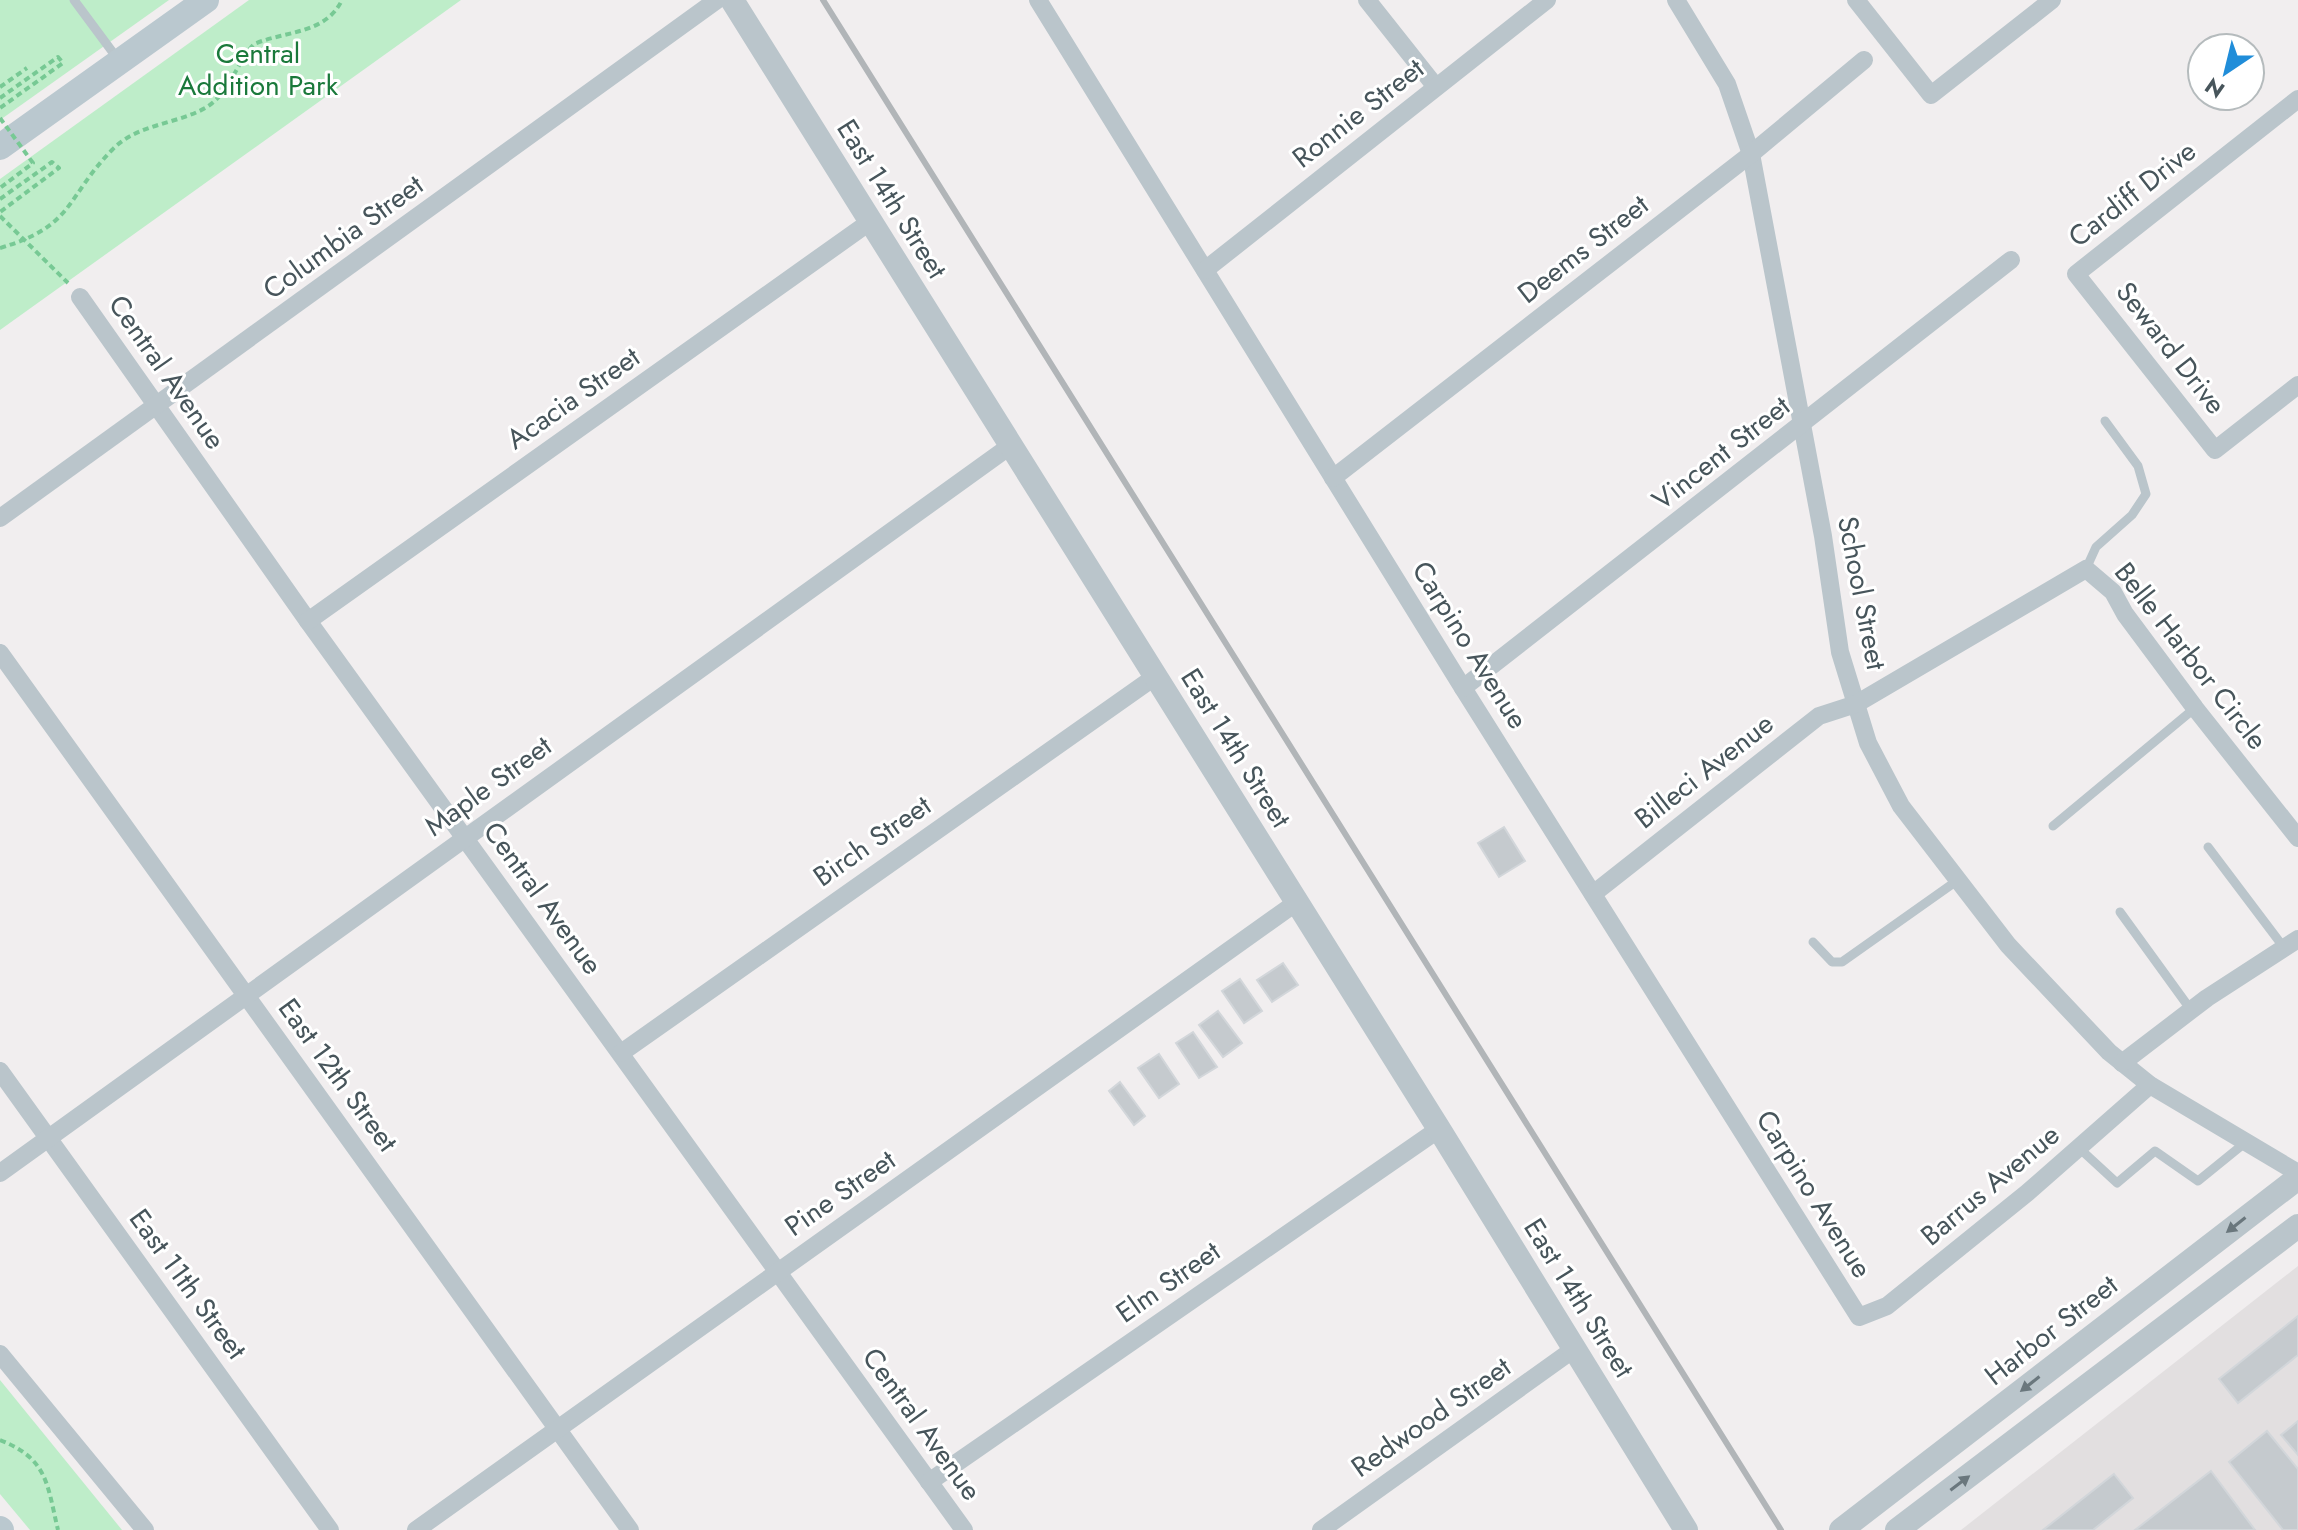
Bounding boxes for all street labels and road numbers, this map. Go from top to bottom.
street label: Ronnie Street [1283,48,1433,178]
street label: East 14th Street [827,111,957,287]
street label: Cardiff Drive [2059,131,2205,257]
street label: Columbia Street [254,165,432,309]
street label: Deems Street [1509,185,1657,313]
street label: Seward Drive [2106,273,2236,423]
street label: Central Avenue [99,286,235,458]
street label: Acacia Street [498,337,648,459]
street label: Vincent Street [1643,386,1799,520]
street label: School Street [1827,513,1897,674]
street label: Carpino Avenue [1402,553,1538,737]
street label: Belle Harbor Circle [2105,554,2277,758]
street label: East 14th Street [1171,660,1301,836]
street label: Billeci Avenue [1626,704,1782,838]
street label: Maple Street [416,726,560,846]
street label: Birch Street [805,785,939,897]
street label: Central Avenue [473,813,613,983]
street label: East 12th Street [268,990,408,1160]
street label: Carpino Avenue [1746,1102,1882,1286]
street label: Barrus Avenue [1912,1115,2068,1255]
street label: Pine Street [776,1140,904,1246]
street label: East 11th Street [119,1200,257,1368]
street label: East 14th Street [1514,1210,1644,1386]
street label: Elm Street [1108,1231,1229,1333]
street label: Harbor Street [1976,1265,2127,1395]
street label: Central Avenue [852,1339,992,1509]
street label: Redwood Street [1343,1347,1519,1487]

